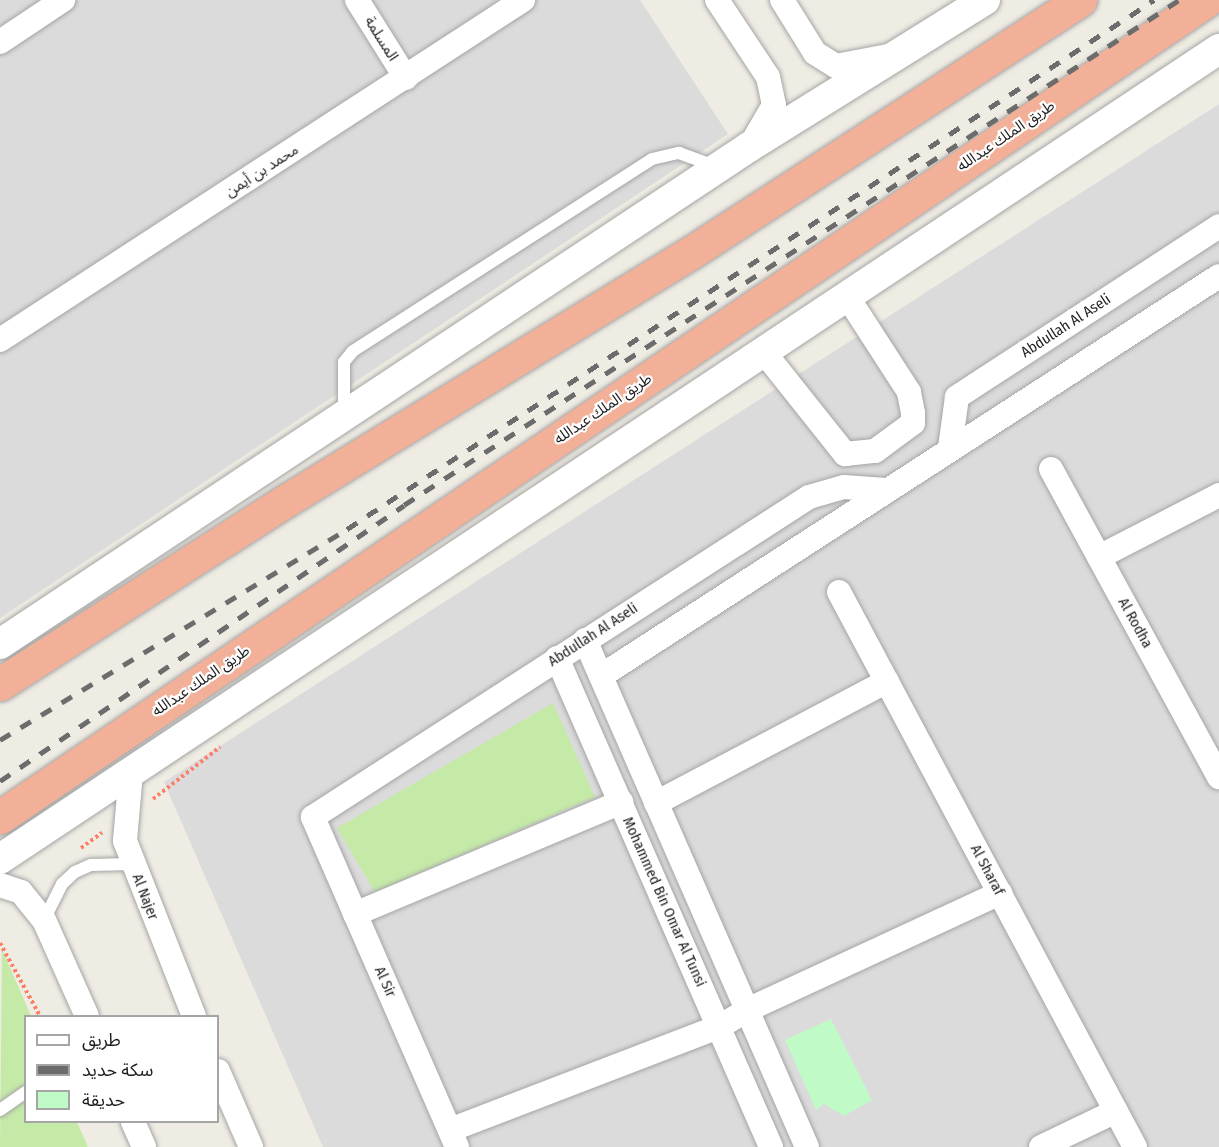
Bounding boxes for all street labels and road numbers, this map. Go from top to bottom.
street label: المسلمة [360,13,402,65]
street label: طريق الملك عبدالله [954,97,1058,175]
street label: محمد بن أيمن [222,141,302,201]
street label: Abdullah Al Aseli [1018,290,1114,362]
street label: طريق الملك عبدالله [551,370,655,448]
street label: Al Rodha [1114,595,1156,651]
street label: Abdullah Al Aseli [545,599,641,671]
street label: طريق الملك عبدالله [149,642,253,720]
street label: Mohammed Bin Omar Al Tunsi [618,814,710,990]
street label: Al Sharaf [966,842,1008,898]
street label: Al Najer [128,871,162,923]
street label: Al Sir [370,964,400,1000]

